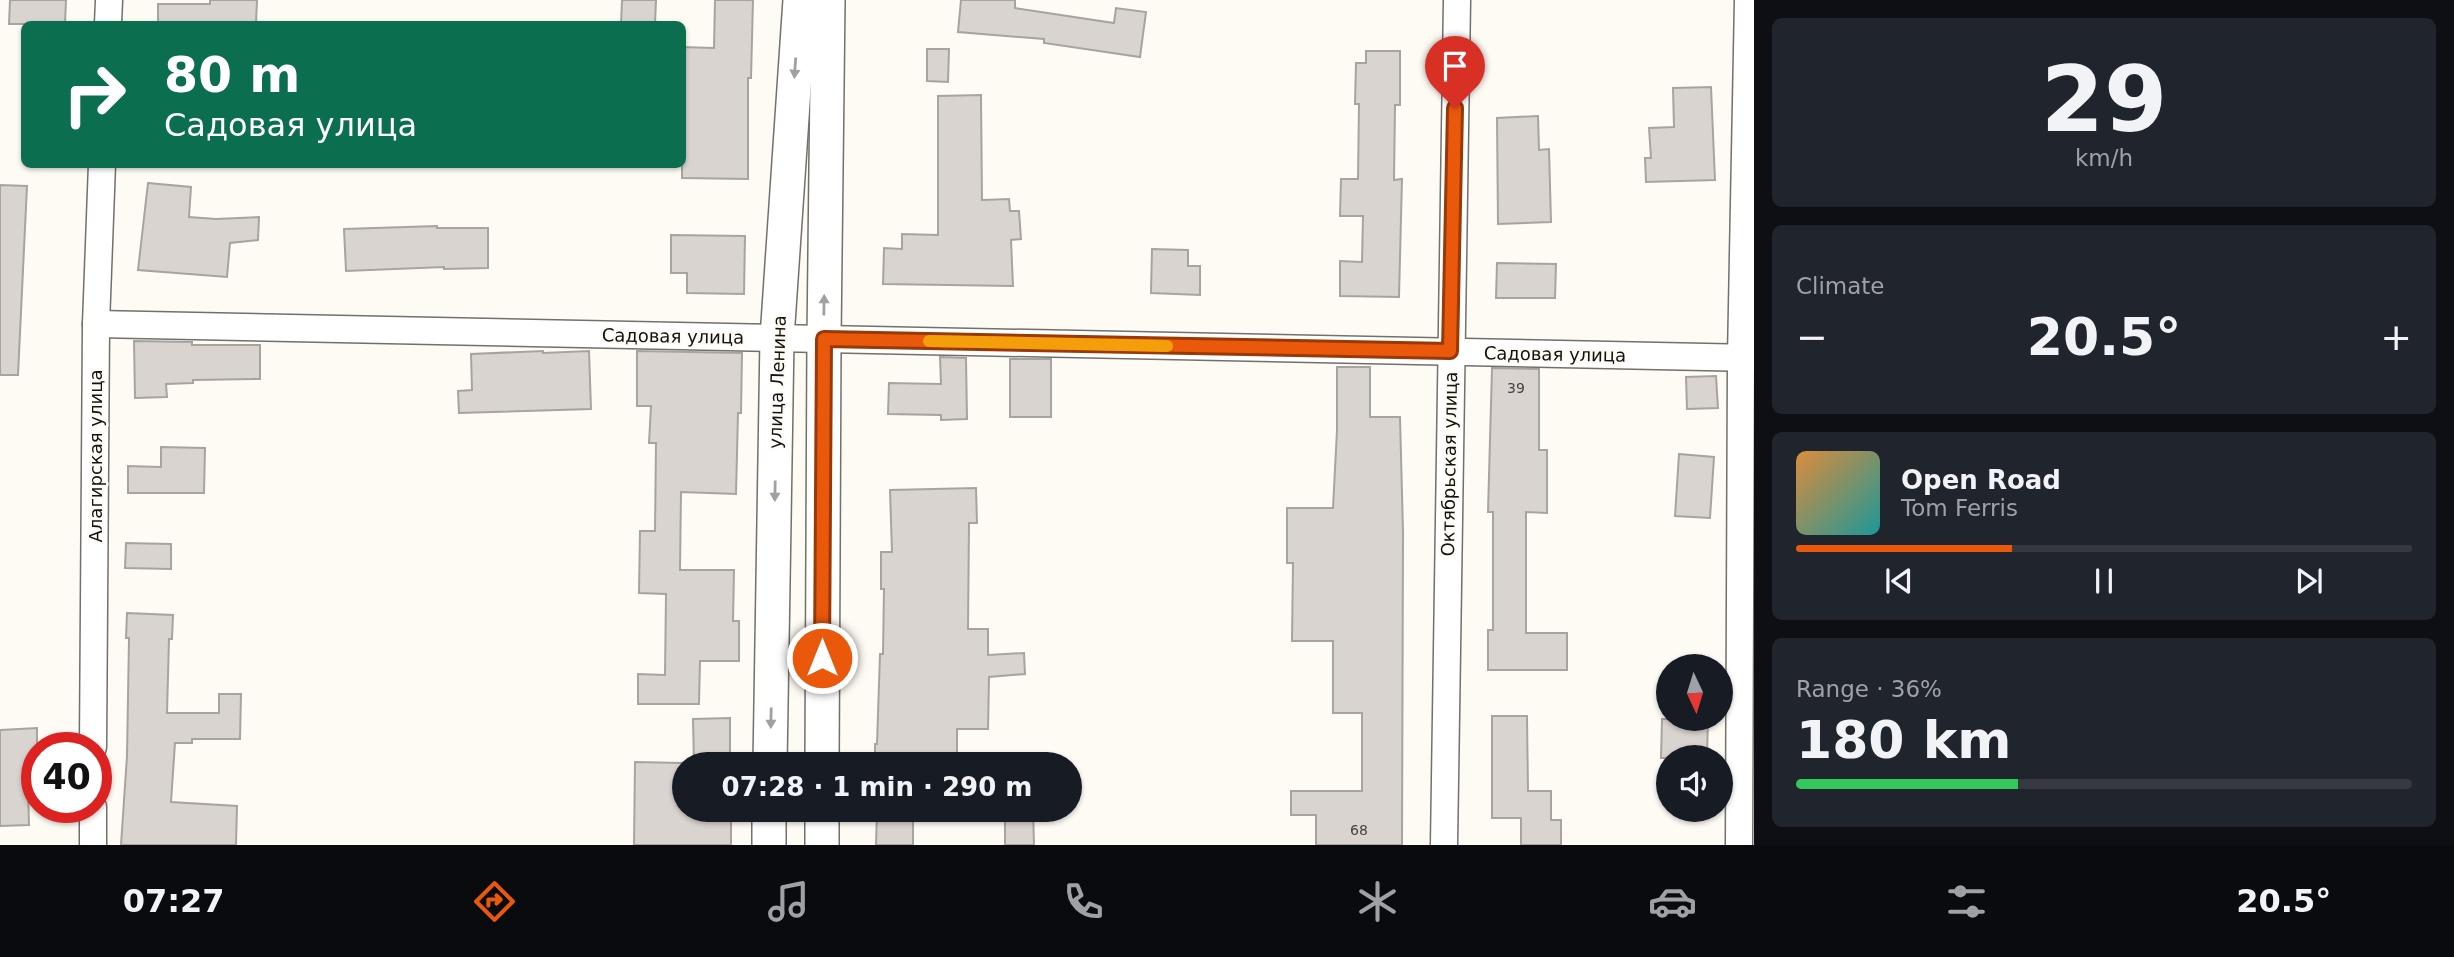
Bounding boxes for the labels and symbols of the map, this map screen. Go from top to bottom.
pin [1425,36,1485,108]
one-way arrow [789,57,800,79]
one-way arrow [818,293,830,315]
street label: улица Ленина [764,315,790,449]
street label: Садовая улица [602,324,744,348]
street label: Садовая улица [1484,342,1626,366]
street label: Алагирская улица [85,370,106,542]
street label: Октябрьская улица [1437,371,1461,557]
house number: 39 [1507,380,1525,396]
one-way arrow [769,480,781,502]
position arrow [785,621,859,695]
north arrow [1656,654,1732,732]
one-way arrow [765,708,777,730]
speed limit sign: 40 [21,732,112,823]
house number: 68 [1350,822,1368,838]

